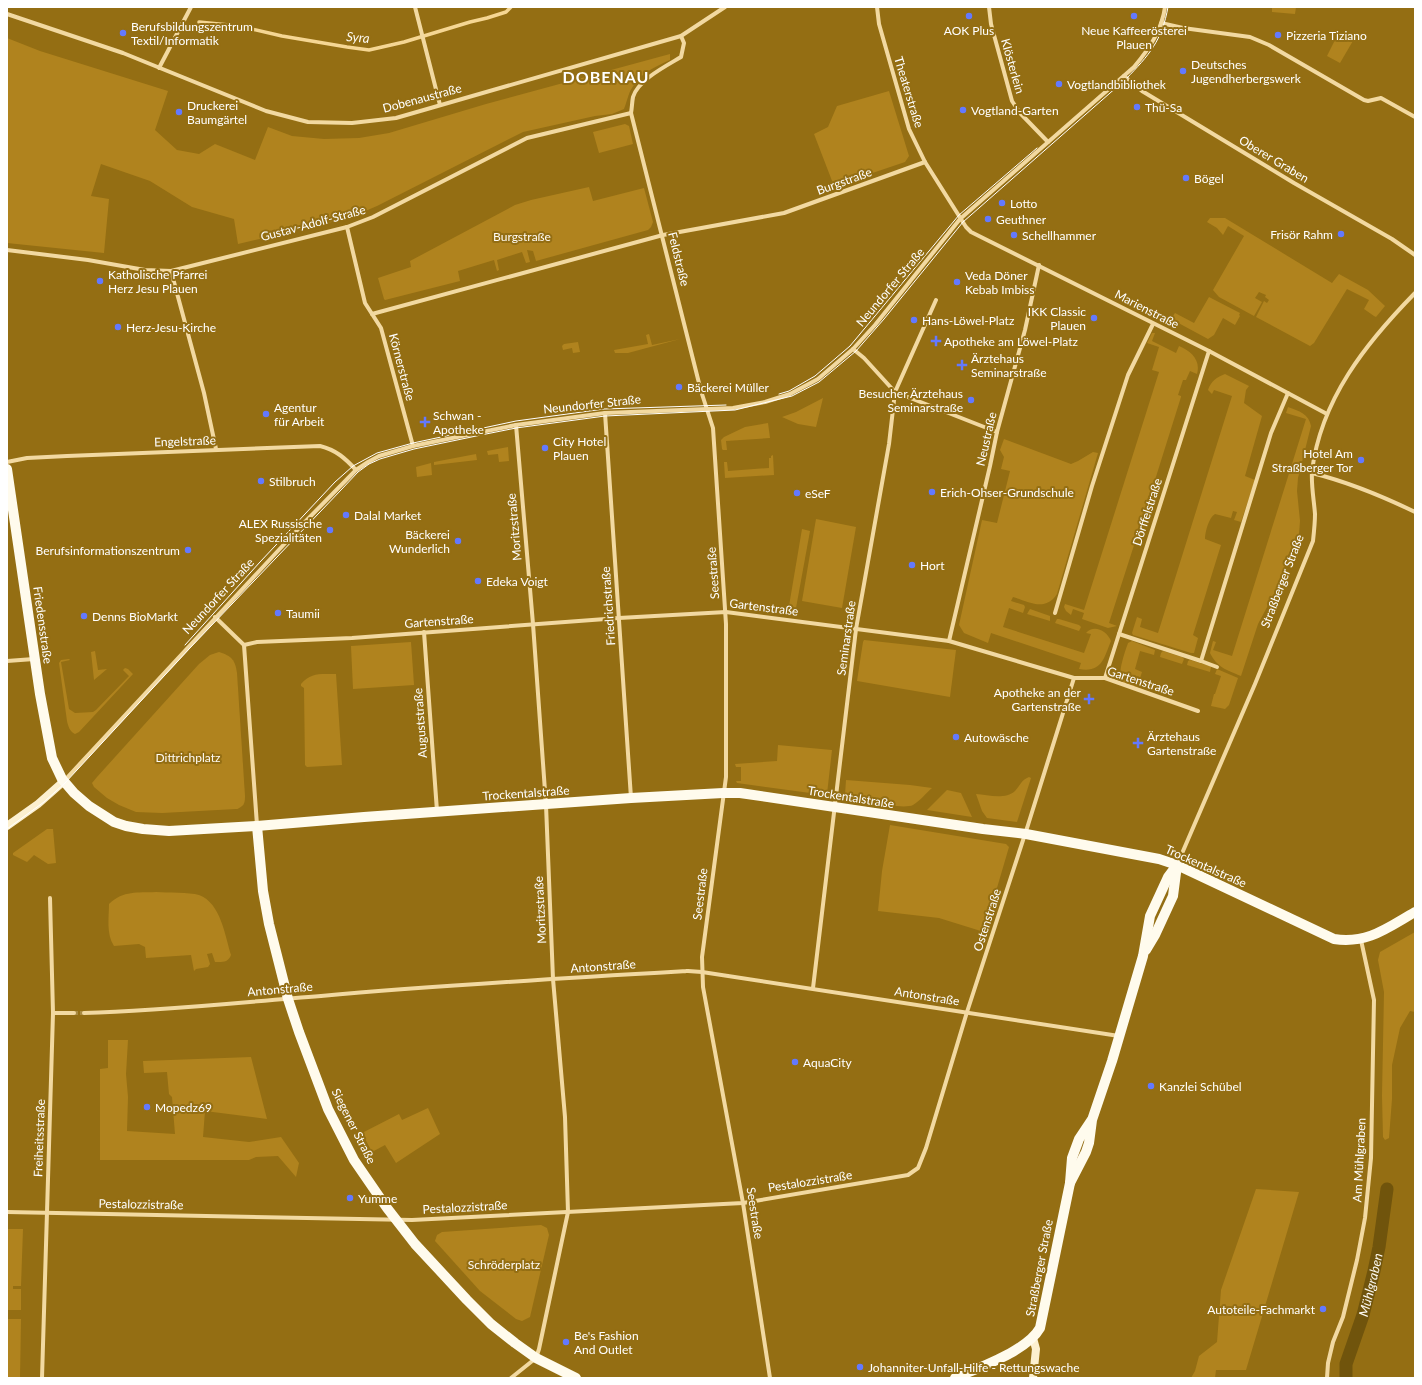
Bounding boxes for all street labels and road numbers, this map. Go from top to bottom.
street label: Klösterlein [998,37,1028,95]
street label: Theaterstraße [891,54,927,130]
street label: Dobenaustraße [381,80,463,116]
street label: Oberer Graben [1236,132,1312,186]
street label: Burgstraße [814,164,874,198]
street label: Gustav-Adolf-Straße [259,202,367,244]
street label: Feldstraße [665,230,693,288]
street label: Neundorfer Straße [853,245,927,329]
street label: Marienstraße [1112,286,1182,332]
street label: Körnerstraße [386,332,418,402]
street label: Neundorfer Straße [542,391,642,417]
street label: Neustraße [973,410,999,468]
street label: Engelstraße [154,432,216,450]
street label: Dörffelstraße [1129,476,1165,548]
street label: Moritzstraße [504,493,524,561]
street label: Straßberger Straße [1257,532,1307,630]
street label: Seestraße [704,546,722,600]
street label: Neundorfer Straße [179,555,257,637]
street label: Friedrichstraße [598,566,618,646]
street label: Friedensstraße [30,585,56,665]
street label: Gartenstraße [729,595,799,619]
street label: Seminarstraße [833,600,859,676]
street label: Gartenstraße [404,611,474,631]
street label: Gartenstraße [1106,663,1176,699]
street label: Auguststraße [410,687,430,759]
street label: Trockentalstraße [482,782,570,804]
street label: Trockentalstraße [807,783,895,811]
street label: Trockentalstraße [1163,841,1249,891]
street label: Seestraße [689,867,711,921]
street label: Moritzstraße [531,876,549,944]
street label: Ostenstraße [970,887,1004,953]
street label: Antonstraße [570,956,636,976]
street label: Antonstraße [247,979,313,999]
street label: Antonstraße [893,983,961,1009]
street label: Siegener Straße [329,1086,379,1166]
street label: Freiheitsstraße [30,1099,48,1177]
street label: Am Mühlgraben [1349,1117,1369,1203]
street label: Pestalozzistraße [767,1167,853,1195]
street label: Seestraße [744,1186,766,1240]
street label: Pestalozzistraße [98,1196,184,1212]
street label: Pestalozzistraße [422,1197,508,1217]
street label: Straßberger Straße [1022,1218,1056,1318]

